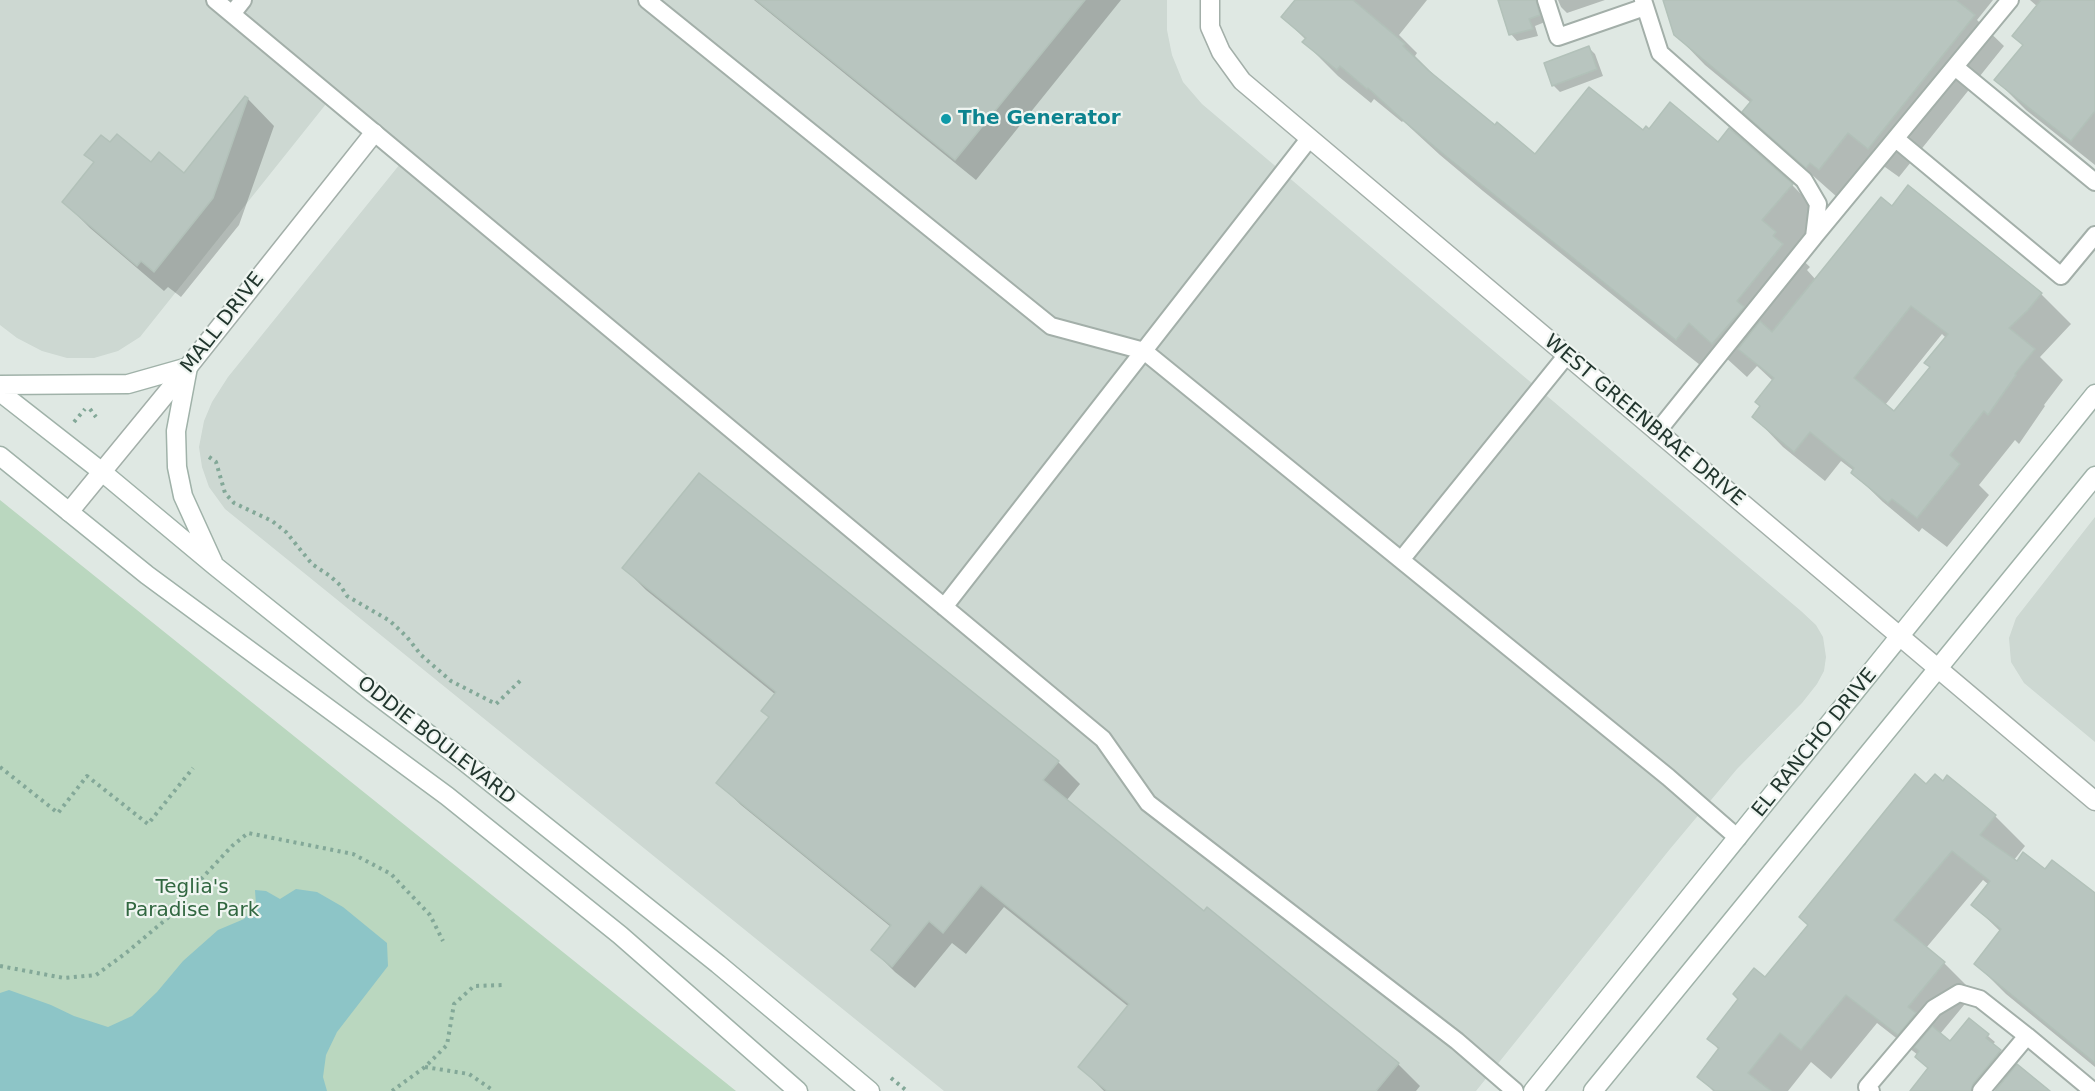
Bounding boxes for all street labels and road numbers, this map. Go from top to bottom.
street label: MALL DRIVE [176,268,270,378]
street label: WEST GREENBRAE DRIVE [1539,330,1749,512]
street label: EL RANCHO DRIVE [1748,664,1882,822]
street label: ODDIE BOULEVARD [352,672,520,810]

